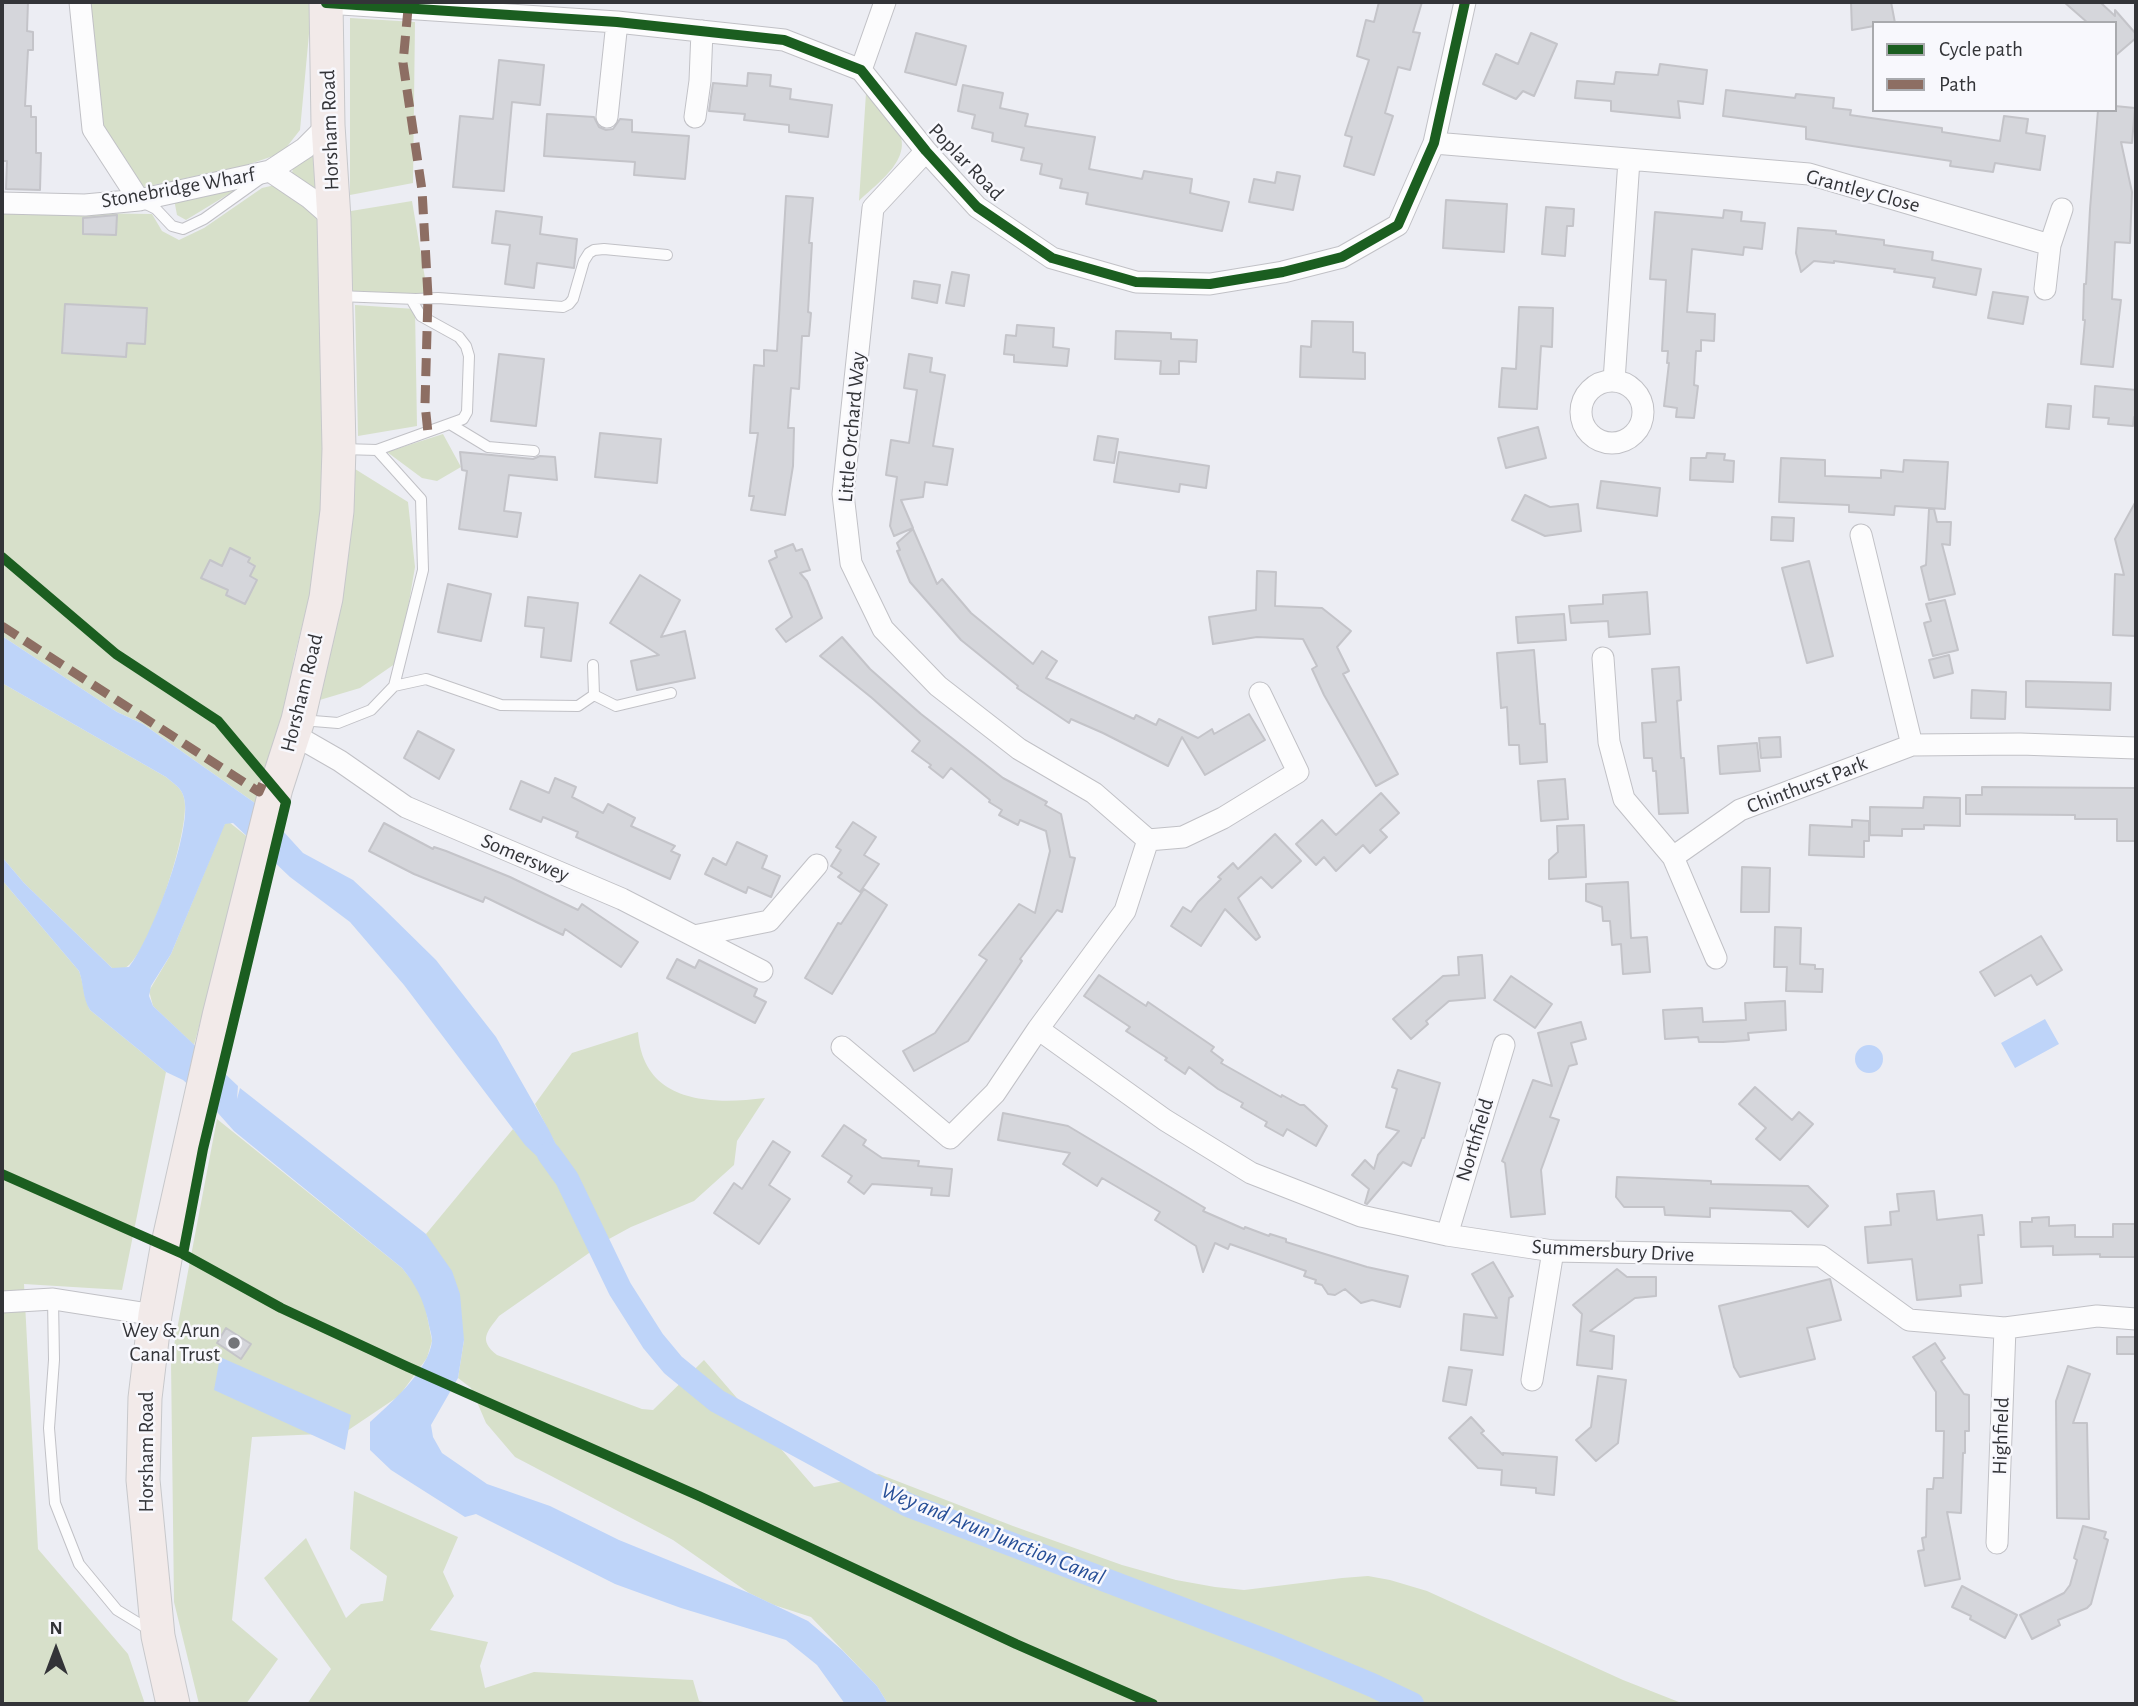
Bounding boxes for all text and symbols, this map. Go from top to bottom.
legend [1872,21,2117,112]
text: Cycle path [1939,39,2023,60]
street label: Horsham Road [315,69,345,191]
text: Path [1939,74,1977,95]
street label: Poplar Road [923,118,1009,206]
street label: Stonebridge Wharf [99,162,257,214]
street label: Grantley Close [1803,164,1923,218]
street label: Little Orchard Way [833,351,871,503]
street label: Horsham Road [275,631,329,755]
street label: Chinthurst Park [1743,751,1871,819]
street label: Somerswey [477,828,573,888]
street label: Northfield [1450,1095,1500,1185]
street label: Summersbury Drive [1531,1234,1695,1268]
place label: Wey & Arun Canal Trust [122,1318,220,1368]
marker: Wey & Arun Canal Trust [226,1335,242,1351]
street label: Horsham Road [134,1391,160,1513]
street label: Highfield [1987,1397,2015,1475]
water label: Wey and Arun Junction Canal [877,1476,1109,1592]
north arrow [21,1615,91,1685]
text: N [49,1619,63,1638]

